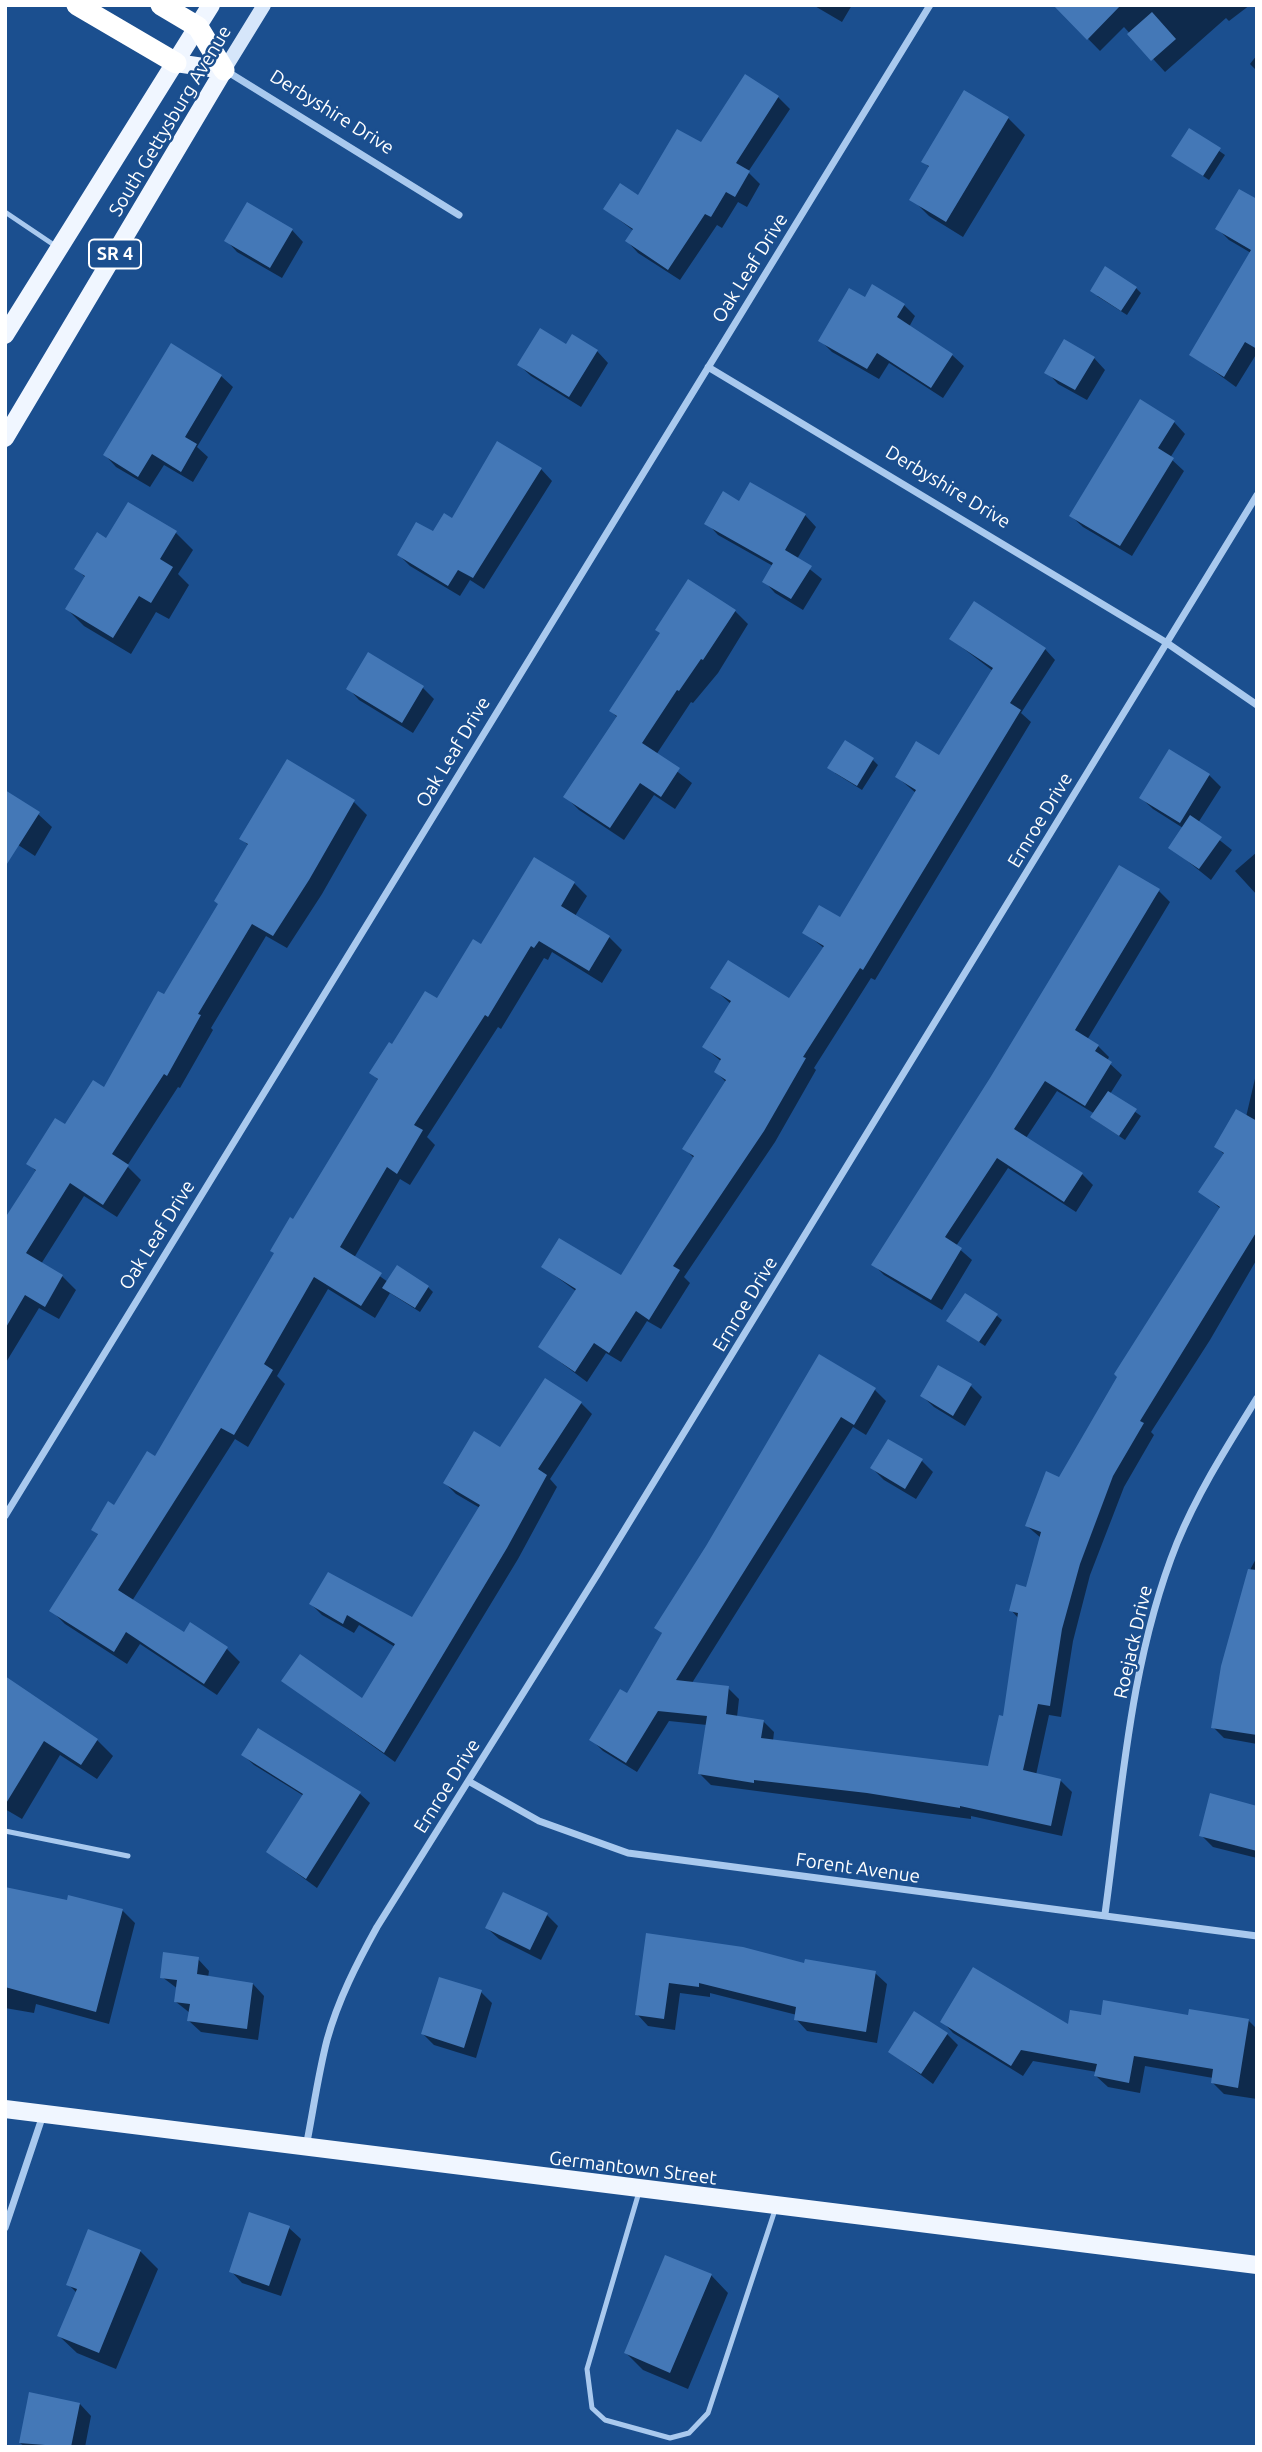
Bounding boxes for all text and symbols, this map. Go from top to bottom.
street label: South Gettysburg Avenue [104,21,236,221]
street label: Derbyshire Drive [266,65,398,159]
street label: Oak Leaf Drive [707,209,793,327]
road number: SR 4 [89,240,141,268]
street label: Derbyshire Drive [881,441,1015,533]
street label: Oak Leaf Drive [411,693,495,811]
street label: Ernroe Drive [1003,768,1077,872]
street label: Oak Leaf Drive [114,1176,200,1294]
street label: Ernroe Drive [708,1252,782,1356]
street label: Roejack Drive [1109,1583,1157,1701]
street label: Ernroe Drive [409,1735,485,1837]
street label: Forent Avenue [794,1848,922,1888]
street label: Germantown Street [548,2146,718,2190]

